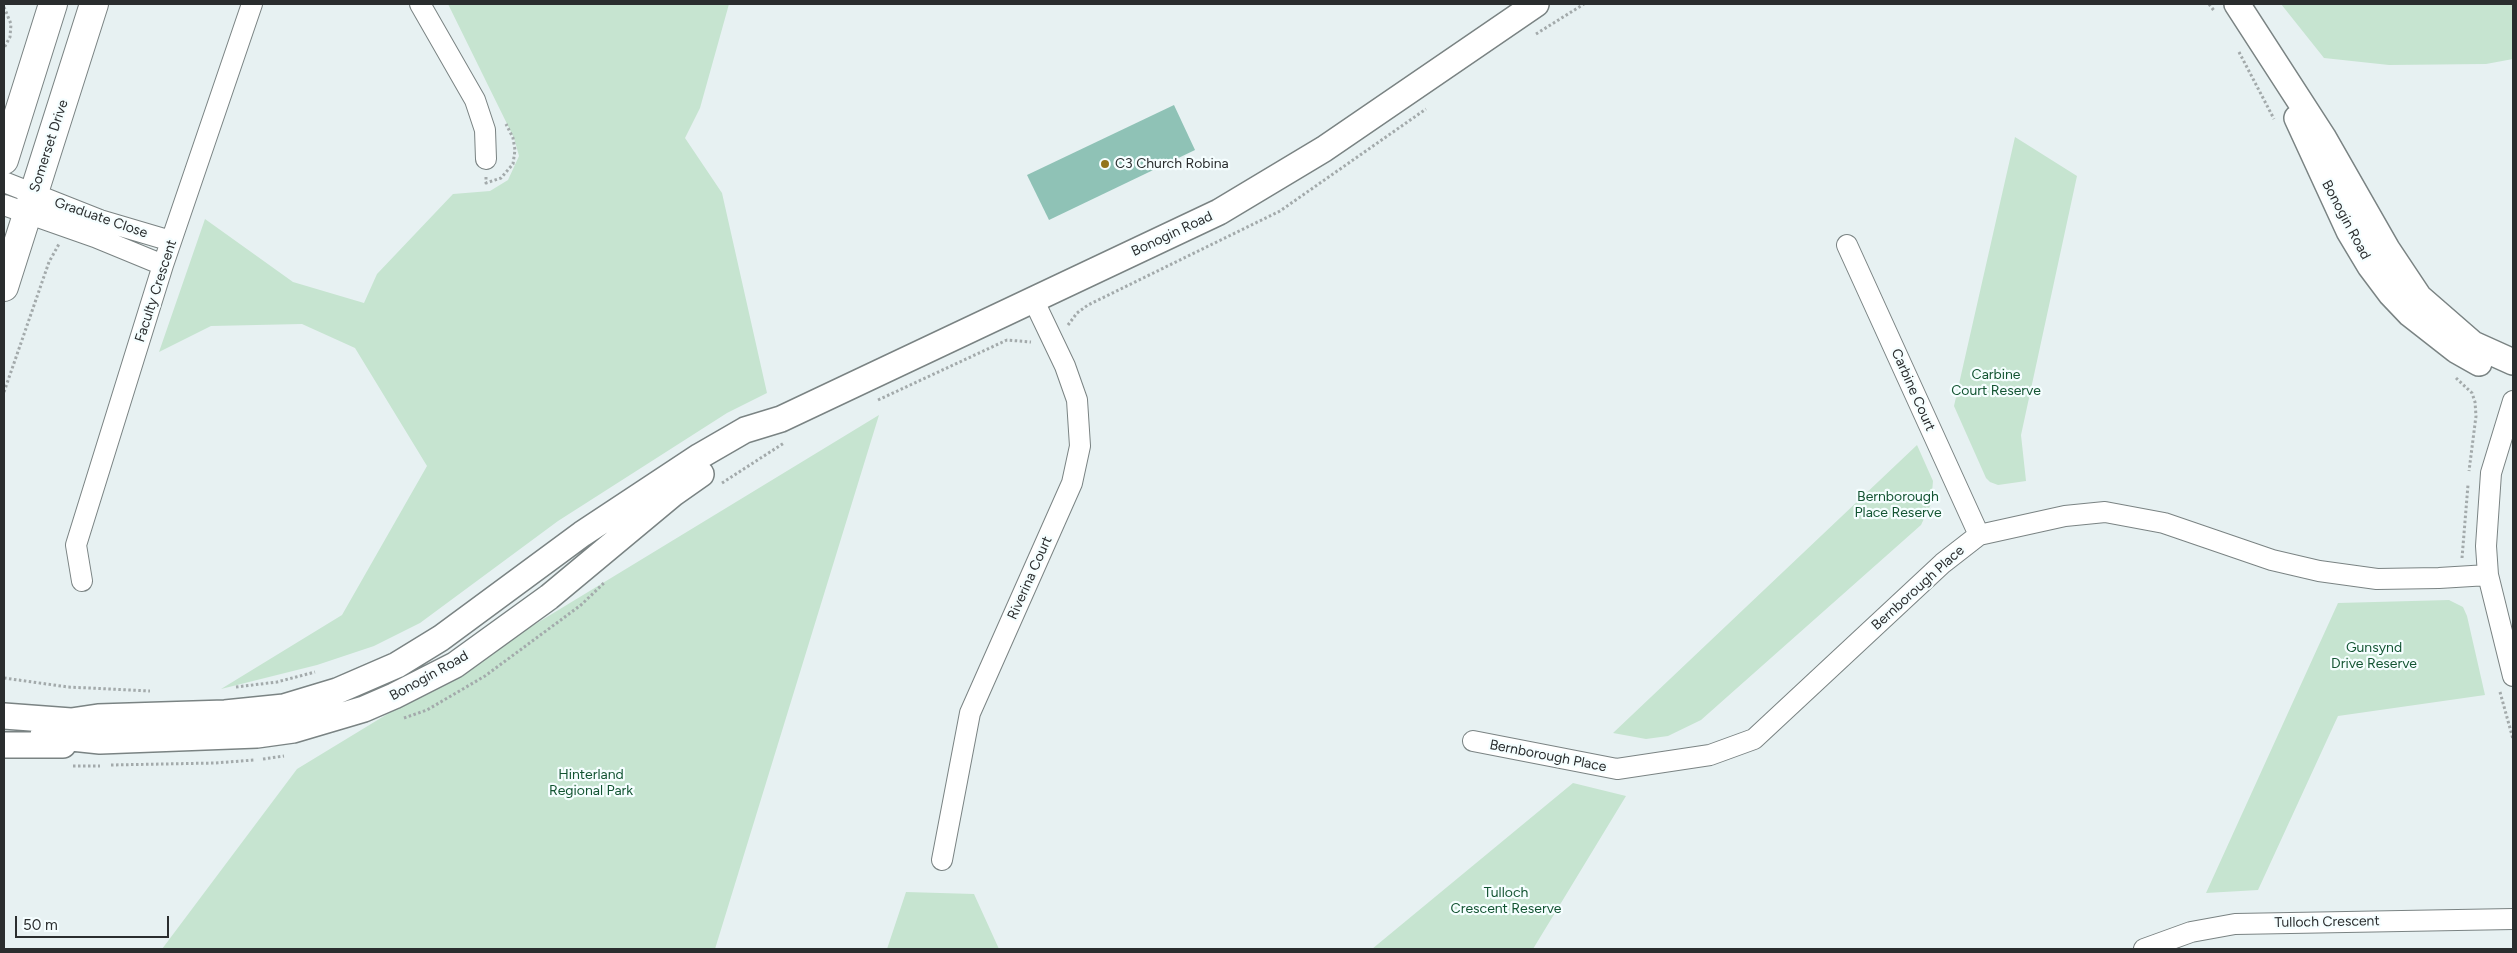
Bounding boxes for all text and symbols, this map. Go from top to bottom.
street label: Somerset Drive [26,98,72,194]
place label: C3 Church Robina [1115,156,1229,172]
marker: C3 Church Robina [1099,158,1111,170]
street label: Bonogin Road [2318,177,2374,263]
street label: Graduate Close [52,194,150,242]
street label: Bonogin Road [1129,208,1215,260]
street label: Faculty Crescent [132,238,180,344]
street label: Carbine Court [1887,346,1939,434]
park label: Carbine Court Reserve [1951,367,2041,400]
park label: Bernborough Place Reserve [1854,489,1942,522]
street label: Riverina Court [1004,534,1056,622]
street label: Bernborough Place [1868,542,1968,634]
park label: Gunsynd Drive Reserve [2331,640,2417,672]
street label: Bonogin Road [387,647,471,705]
street label: Bernborough Place [1488,736,1608,776]
park label: Hinterland Regional Park [549,767,633,800]
park label: Tulloch Crescent Reserve [1451,885,1561,918]
scale bar [18,906,171,938]
street label: Tulloch Crescent [2274,913,2380,931]
text: 50 m [23,916,58,934]

